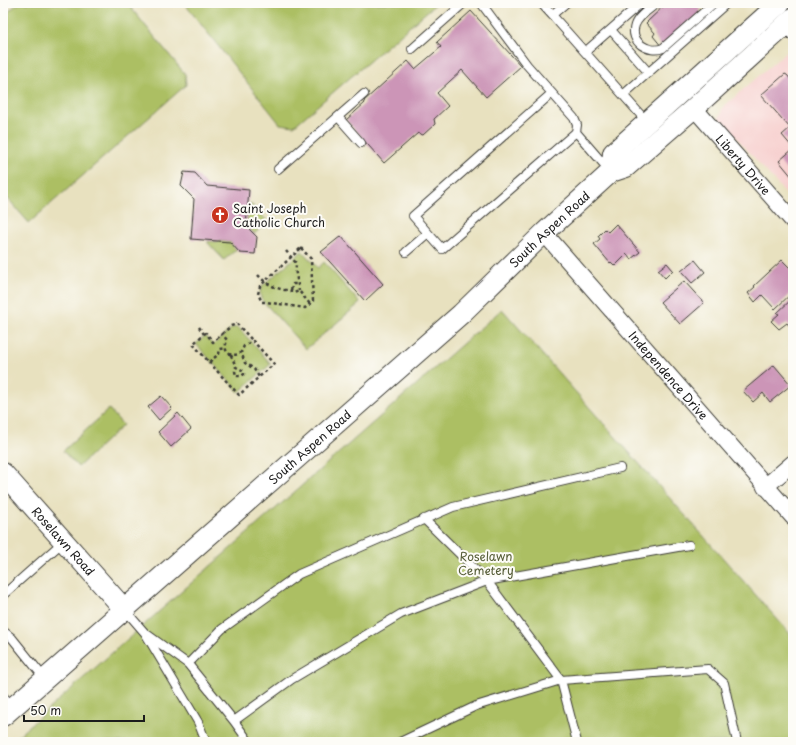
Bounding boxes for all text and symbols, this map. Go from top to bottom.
street label: Liberty Drive [712,130,775,199]
street label: South Aspen Road [505,187,594,271]
place label: Saint Joseph Catholic Church [233,199,325,231]
church icon: Saint Joseph Catholic Church [210,205,230,225]
street label: Independence Drive [625,327,712,423]
street label: South Aspen Road [264,405,355,488]
street label: Roselawn Road [28,502,99,580]
park label: Roselawn Cemetery [458,547,514,579]
scale bar [24,697,144,723]
text: 50 m [30,701,61,719]

